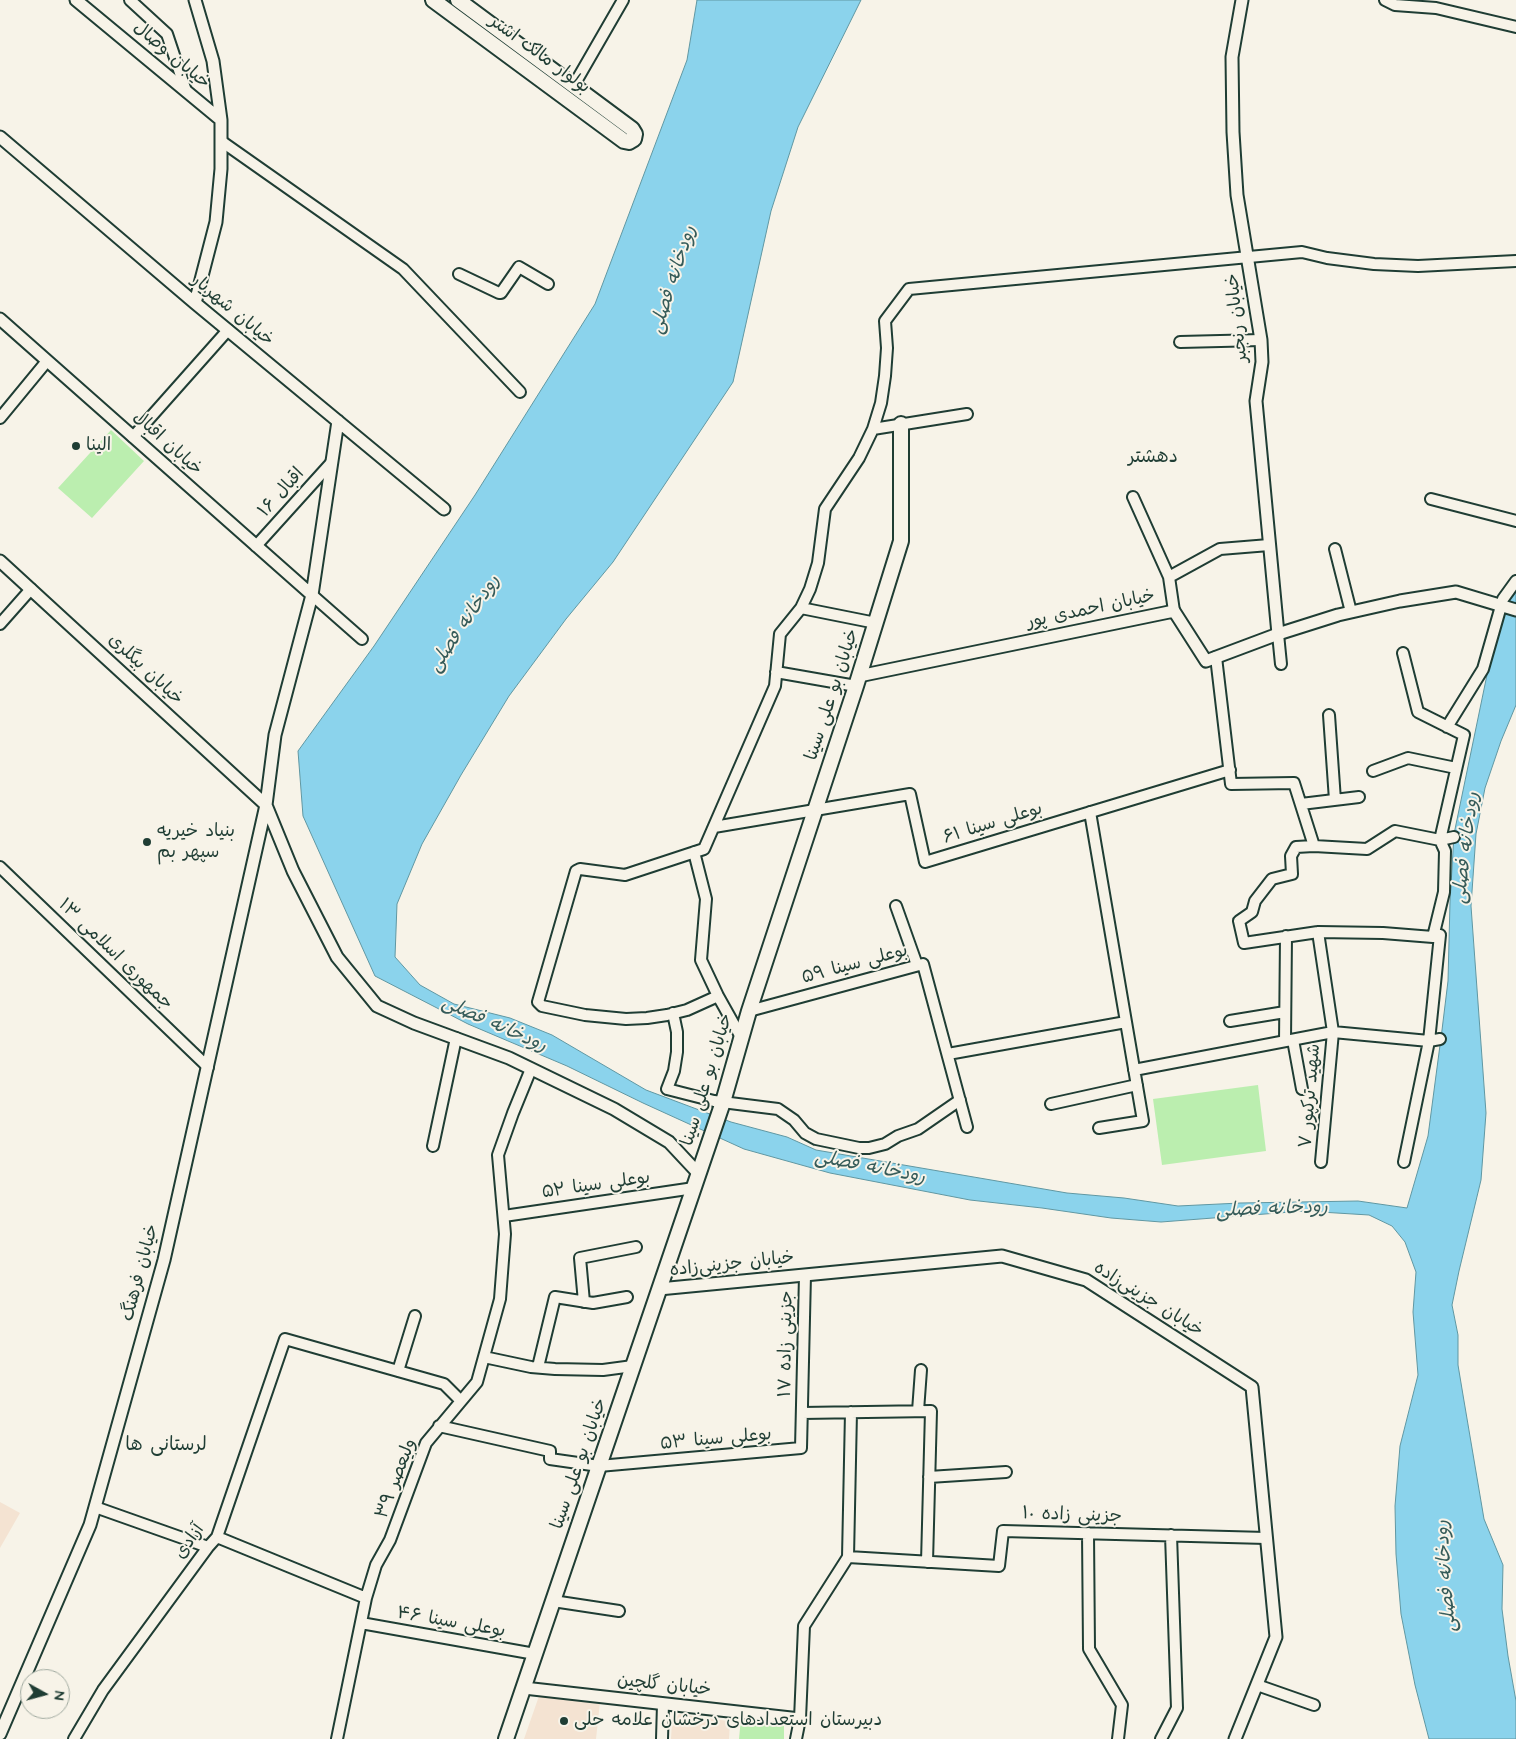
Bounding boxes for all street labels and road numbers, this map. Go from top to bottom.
street label: بولوار مالک اشتر [484,11,594,99]
street label: خیابان وصال [128,18,214,94]
street label: خیابان شهریار [186,270,278,352]
street label: خیابان رنجبر [1223,272,1253,364]
street label: خیابان اقبال [128,407,206,481]
street label: اقبال ۱۶ [254,464,310,522]
street label: خیابان احمدی پور [1025,586,1157,634]
street label: خیابان بو علی سینا [802,626,864,764]
street label: خیابان بیگلری [103,630,187,710]
street label: بوعلی سینا ۶۱ [941,799,1045,849]
street label: جمهوری اسلامی ۱۳ [53,895,177,1015]
street label: بوعلی سینا ۵۹ [800,940,910,990]
street label: خیابان بو علی سینا [678,1011,738,1149]
street label: شهید ترکپور ۷ [1296,1043,1326,1149]
street label: بوعلی سینا ۵۲ [540,1168,652,1204]
street label: خیابان فرهنگ [118,1222,164,1324]
street label: خیابان جزینی‌زاده [669,1248,795,1282]
street label: خیابان جزینی‌زاده [1089,1258,1207,1342]
street label: جزینی زاده ۱۷ [775,1290,799,1398]
street label: خیابان بو علی سینا [547,1396,613,1532]
street label: بوعلی سینا ۵۳ [659,1424,773,1456]
street label: ولیعصر ۳۹ [372,1436,422,1522]
street label: جزینی زاده ۱۰ [1022,1503,1122,1529]
street label: آزادی [170,1520,210,1564]
street label: بوعلی سینا ۴۶ [395,1603,507,1643]
street label: خیابان گلچین [616,1670,712,1702]

